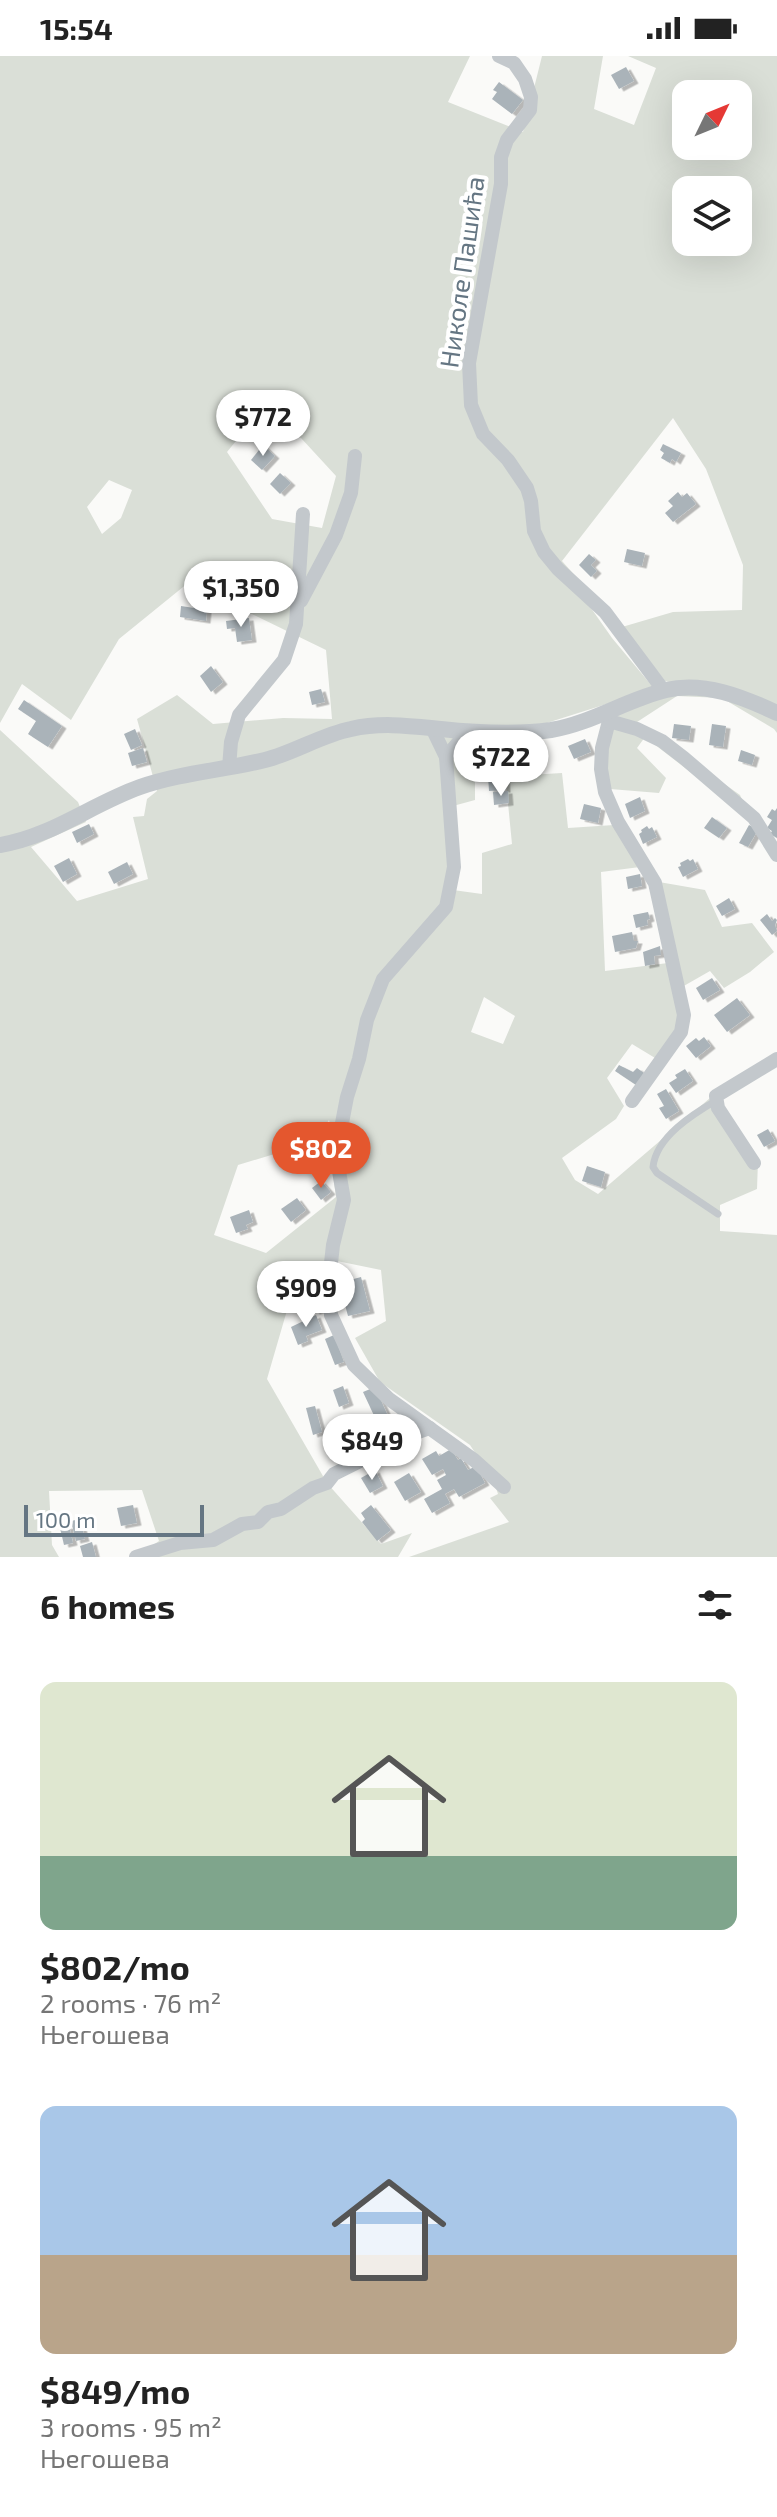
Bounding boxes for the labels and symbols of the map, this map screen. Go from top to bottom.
north arrow [672,80,752,160]
street label: Николе Пашића [432,174,490,370]
pin: $772 [216,390,310,458]
pin: $1,350 [176,561,306,629]
pin: $722 [454,730,548,798]
pin: $802 [274,1122,368,1190]
pin: $909 [259,1261,353,1329]
pin: $849 [325,1414,419,1482]
scale bar [24,1501,204,1537]

